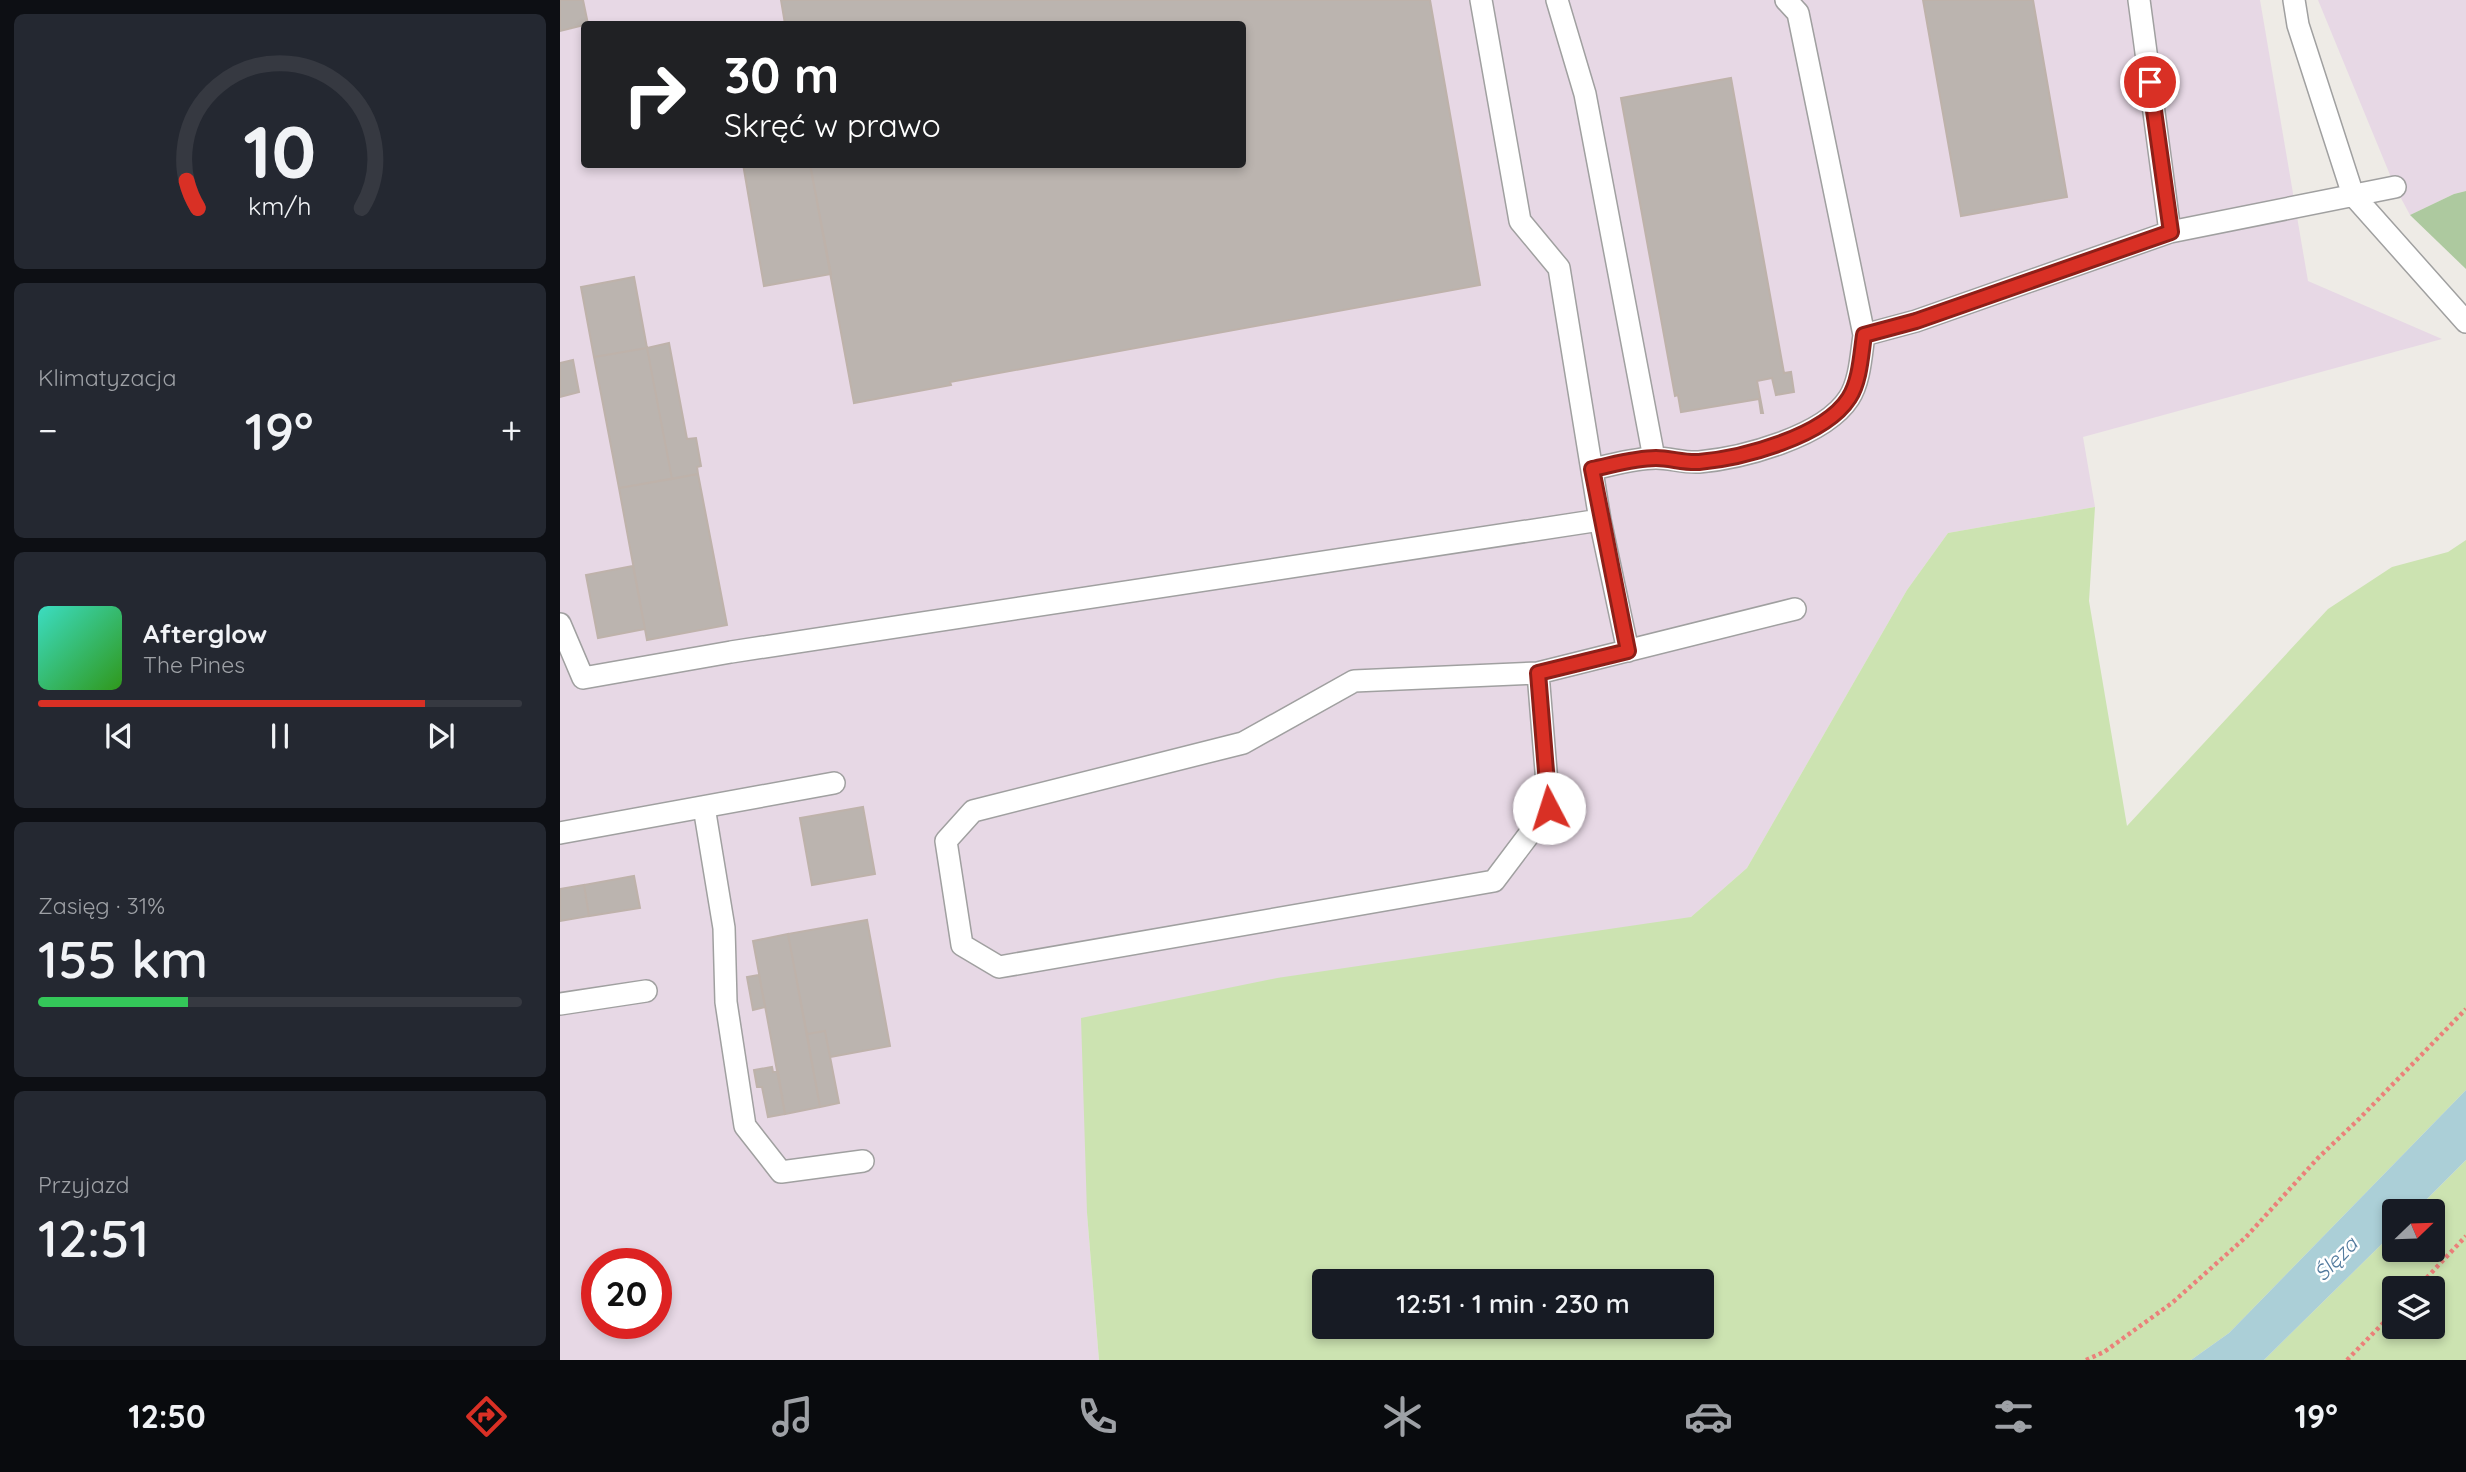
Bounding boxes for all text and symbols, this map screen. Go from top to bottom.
text: 30 m [724,44,839,105]
icon: right [609,49,700,140]
pin [2120,52,2180,112]
icon: arrive [2131,63,2169,101]
text: 10 [243,105,317,196]
text: Skręć w prawo [724,105,941,145]
text: km/h [248,189,312,220]
text: Klimatyzacja [38,363,177,392]
text: 19° [245,398,314,463]
text: − [38,406,58,454]
text: + [501,406,522,454]
text: Afterglow [143,617,267,650]
text: The Pines [143,650,245,679]
icon: previous [100,717,138,755]
icon: pause [261,717,299,755]
icon: next [422,717,460,755]
position arrow [1512,771,1586,845]
text: Zasięg · 31% [38,891,165,920]
text: 155 km [38,926,208,991]
text: Przyjazd [38,1170,130,1199]
north arrow [2382,1199,2445,1262]
map controls [2382,1199,2445,1339]
text: 12:51 [38,1205,149,1270]
water label: Ślęza [2308,1230,2363,1286]
speed limit sign: 20 [581,1248,672,1339]
button: layers [2382,1276,2445,1339]
text: 12:51 · 1 min · 230 m [1396,1287,1630,1320]
icon: directions [462,1392,511,1441]
icon: music [768,1392,817,1441]
icon: phone [1073,1392,1122,1441]
icon: climate [1378,1392,1427,1441]
icon: car [1684,1392,1733,1441]
icon: filters [1989,1392,2038,1441]
text: 12:50 [128,1396,206,1436]
text: 19° [2295,1396,2338,1436]

